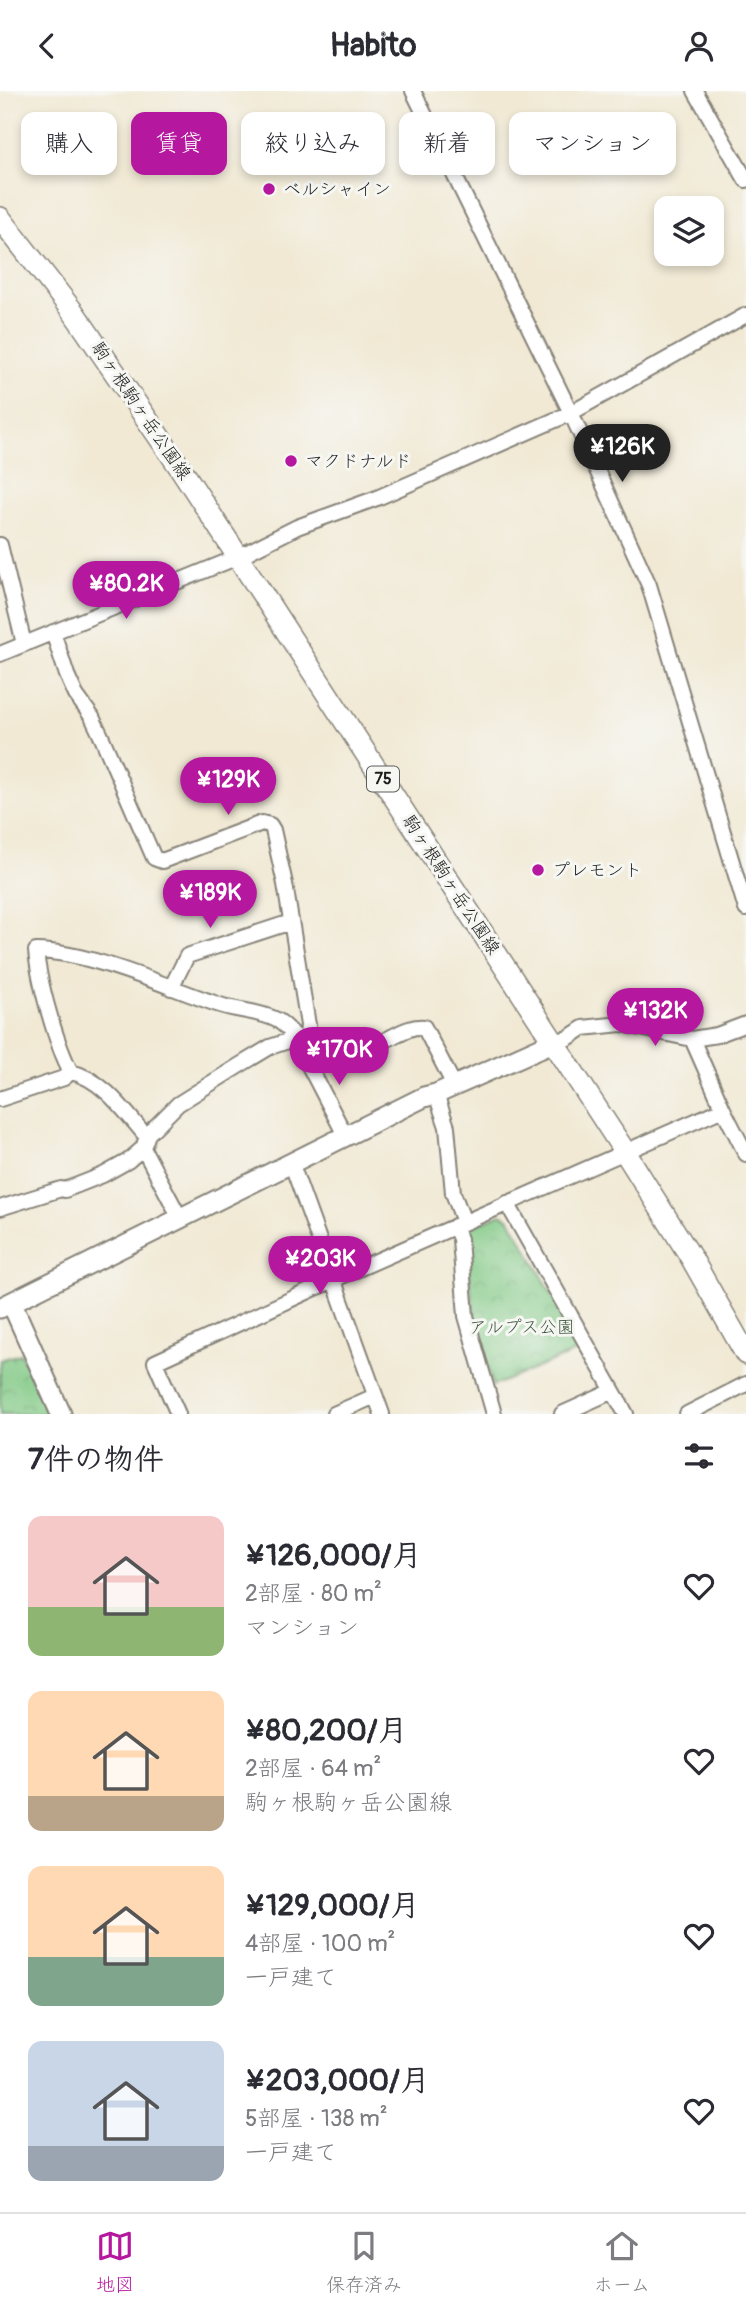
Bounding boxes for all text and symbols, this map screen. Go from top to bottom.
text: Habito [330,26,416,66]
icon: back [28,27,66,65]
icon: person [680,27,718,65]
chip: 購入 [21,112,117,175]
chip: 賃貸 [131,112,227,175]
chip: 絞り込み [241,112,385,175]
chip: 新着 [399,112,495,175]
chip: マンション [509,112,676,175]
place label: ベルシャイン [283,178,391,201]
marker: ベルシャイン [261,181,277,197]
map controls [654,196,724,266]
button: layers [654,196,724,266]
street label: 駒ヶ根駒ヶ岳公園線 [86,337,196,485]
pin: ¥126K [573,425,671,484]
text: ¥126K [589,432,655,461]
place label: マクドナルド [305,450,412,473]
marker: マクドナルド [283,453,299,469]
pin: ¥80.2K [69,561,183,621]
text: ¥80.2K [88,569,164,598]
pin: ¥129K [179,757,277,817]
text: ¥129K [196,765,260,794]
road number: 75 [367,767,399,792]
street label: 駒ヶ根駒ヶ岳公園線 [397,811,505,959]
place label: プレモント [552,859,642,882]
marker: プレモント [530,862,546,878]
pin: ¥189K [161,871,259,930]
text: ¥189K [179,878,241,907]
pin: ¥132K [606,989,704,1048]
text: ¥132K [623,996,687,1025]
pin: ¥170K [290,1027,388,1087]
text: ¥170K [306,1035,372,1064]
pin: ¥203K [271,1237,369,1296]
text: ¥203K [284,1244,356,1273]
park label: アルプス公園 [469,1316,575,1339]
icon: filters [680,1437,718,1475]
text: 7件の物件 [28,1441,164,1478]
text: ¥126,000/月 [245,1537,422,1574]
icon: home [84,1544,168,1628]
icon: heart [680,1567,718,1605]
text: 2部屋 · 80 m² [245,1579,382,1608]
text: マンション [245,1613,359,1642]
text: ¥80,200/月 [245,1712,408,1749]
icon: home [84,1719,168,1803]
icon: heart [680,1742,718,1780]
text: 2部屋 · 64 m² [245,1754,381,1783]
text: 駒ヶ根駒ヶ岳公園線 [245,1788,452,1817]
text: ¥129,000/月 [245,1887,420,1924]
icon: home [84,1894,168,1978]
icon: heart [680,1917,718,1955]
text: 4部屋 · 100 m² [245,1929,395,1958]
text: 一戸建て [245,1963,337,1992]
text: ¥203,000/月 [245,2062,430,2099]
icon: home [84,2069,168,2153]
icon: heart [680,2092,718,2130]
text: 5部屋 · 138 m² [245,2104,388,2133]
text: 一戸建て [245,2138,337,2167]
tab: 地図 [96,2227,134,2297]
tab: 保存済み [326,2227,402,2297]
tab: ホーム [594,2227,650,2297]

